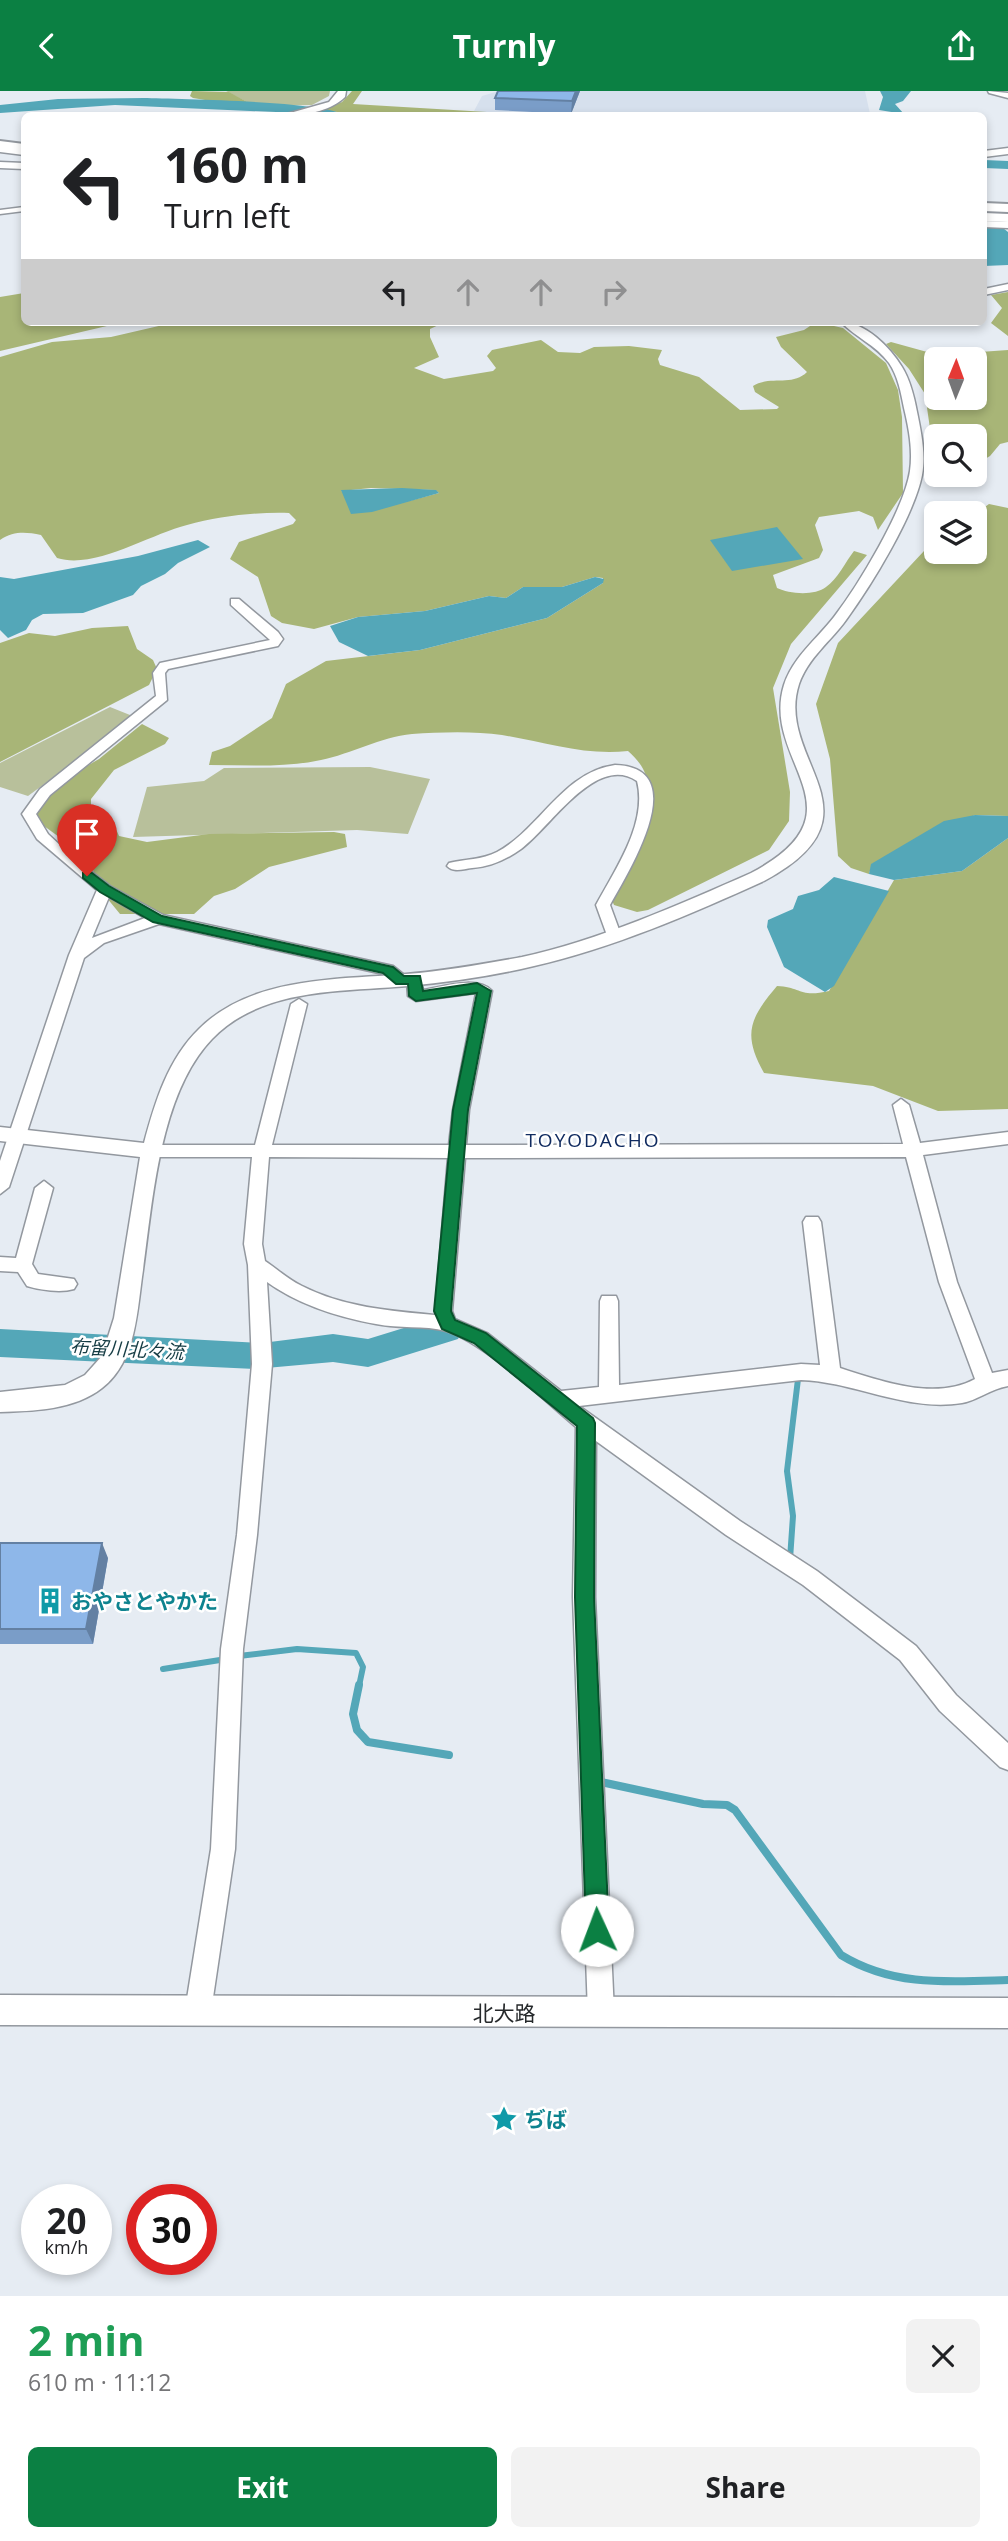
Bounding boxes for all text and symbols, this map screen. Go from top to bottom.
text: Turnly [452,24,556,67]
icon: back [28,27,66,65]
icon: share [942,27,980,65]
text: 160 m [164,131,309,197]
icon: left [49,140,140,231]
text: Turn left [164,194,290,237]
icon: left [376,273,414,311]
icon: ahead [449,273,487,311]
icon: ahead [522,273,560,311]
icon: right [595,273,633,311]
north arrow [924,347,987,409]
map controls [924,347,987,564]
button: search [924,424,987,487]
button: layers [924,501,987,564]
pin [57,804,117,876]
icon: arrive [68,815,106,853]
district label: TOYODACHO [525,1127,661,1153]
water label: 布留川北々流 [69,1333,188,1365]
building icon: おやさとやかた [35,1586,65,1616]
place label: おやさとやかた [71,1587,218,1615]
position arrow [560,1893,634,1967]
street label: 北大路 [473,1999,536,2027]
place icon: ぢば [489,2104,519,2134]
place label: ぢば [525,2105,567,2133]
speed limit sign: 30 [126,2184,217,2275]
text: 20 [46,2197,87,2244]
text: km/h [45,2235,88,2259]
text: 2 min [28,2311,145,2368]
button: close [906,2319,980,2393]
text: 610 m · 11:12 [28,2366,171,2398]
button: Exit [28,2447,497,2527]
button: Share [511,2447,980,2527]

